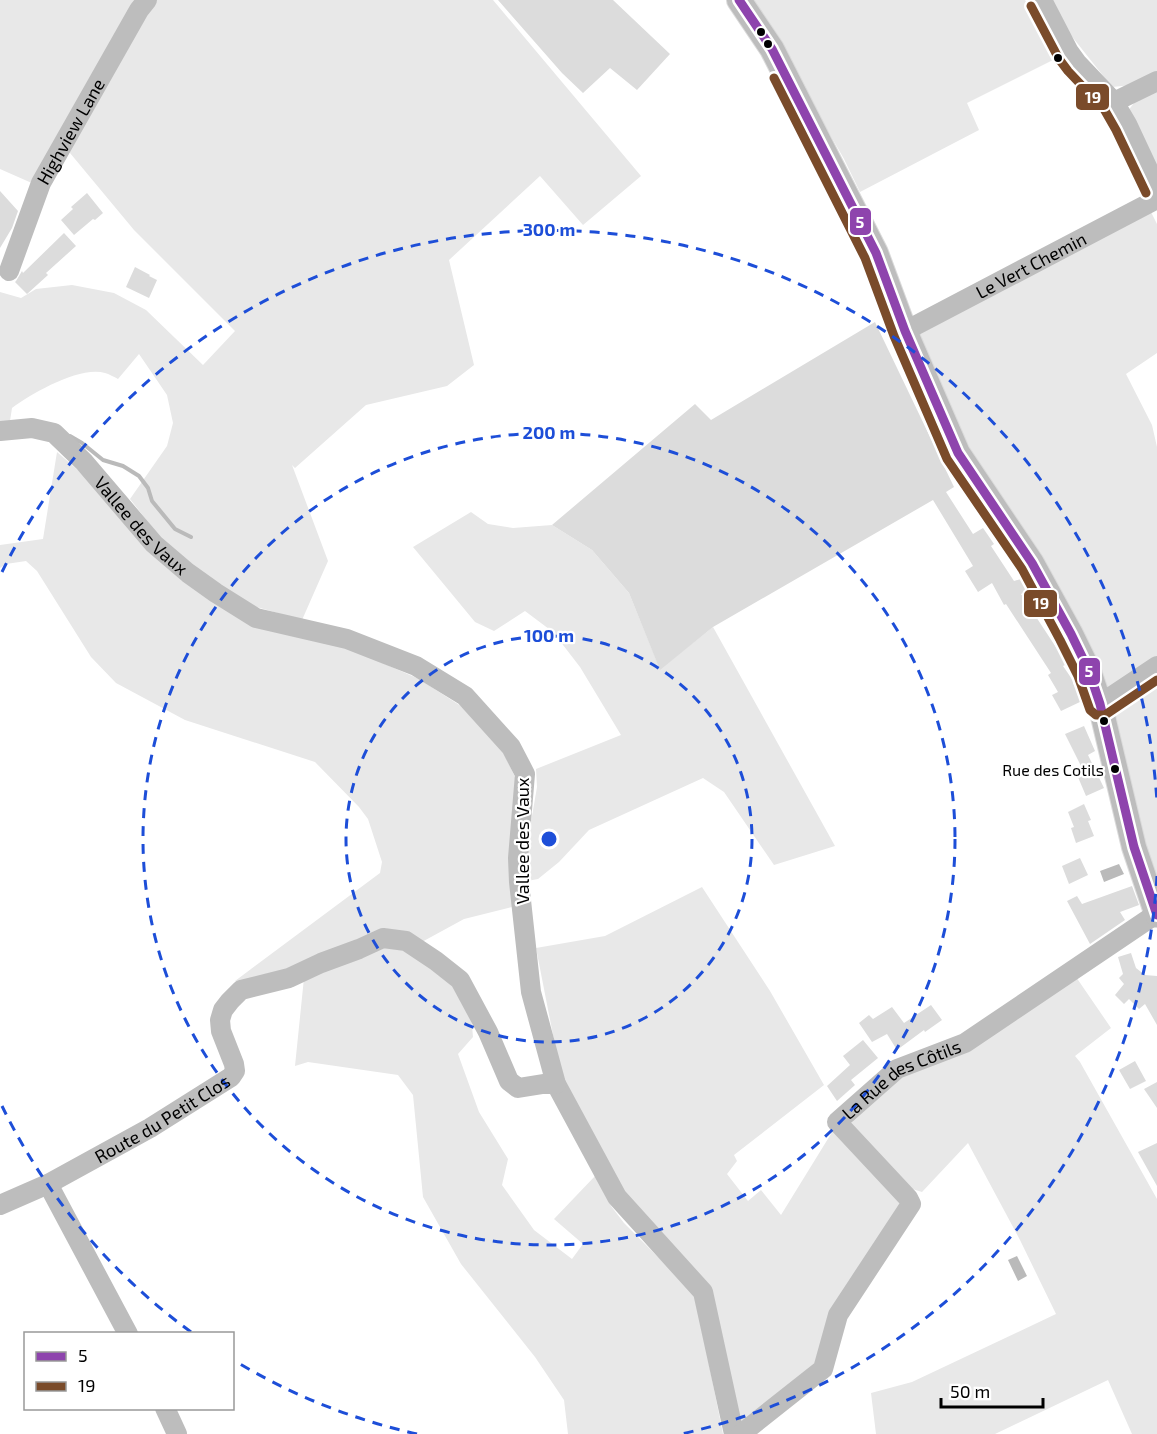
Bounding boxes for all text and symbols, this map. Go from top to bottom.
unlabelled marker [755,26,767,38]
unlabelled marker [762,38,774,50]
unlabelled marker [1052,52,1064,64]
street label: Highview Lane [31,74,109,188]
line badge: 19 [1075,83,1110,111]
text: 19 [1085,87,1101,106]
line badge: 5 [849,207,872,236]
text: 5 [856,212,865,231]
text: 300 m [523,218,575,240]
street label: Le Vert Chemin [972,227,1090,303]
text: 200 m [523,421,575,443]
street label: Vallee des Vaux [90,472,193,580]
line badge: 19 [1023,589,1058,618]
text: 19 [1033,593,1049,612]
text: 100 m [524,624,574,646]
line badge: 5 [1078,657,1101,686]
text: 5 [1085,661,1094,680]
unlabelled marker [1098,715,1110,727]
place label: Rue des Cotils [1002,760,1104,779]
marker: Rue des Cotils [1109,763,1121,775]
street label: Vallee des Vaux [511,777,533,905]
centre of rings [539,829,559,849]
street label: La Rue des Côtils [837,1035,964,1124]
street label: Route du Petit Clos [91,1070,234,1167]
legend [24,1332,234,1410]
text: 5 [78,1344,88,1366]
scale bar [941,1371,1043,1409]
text: 19 [78,1374,95,1396]
text: 50 m [950,1380,990,1402]

